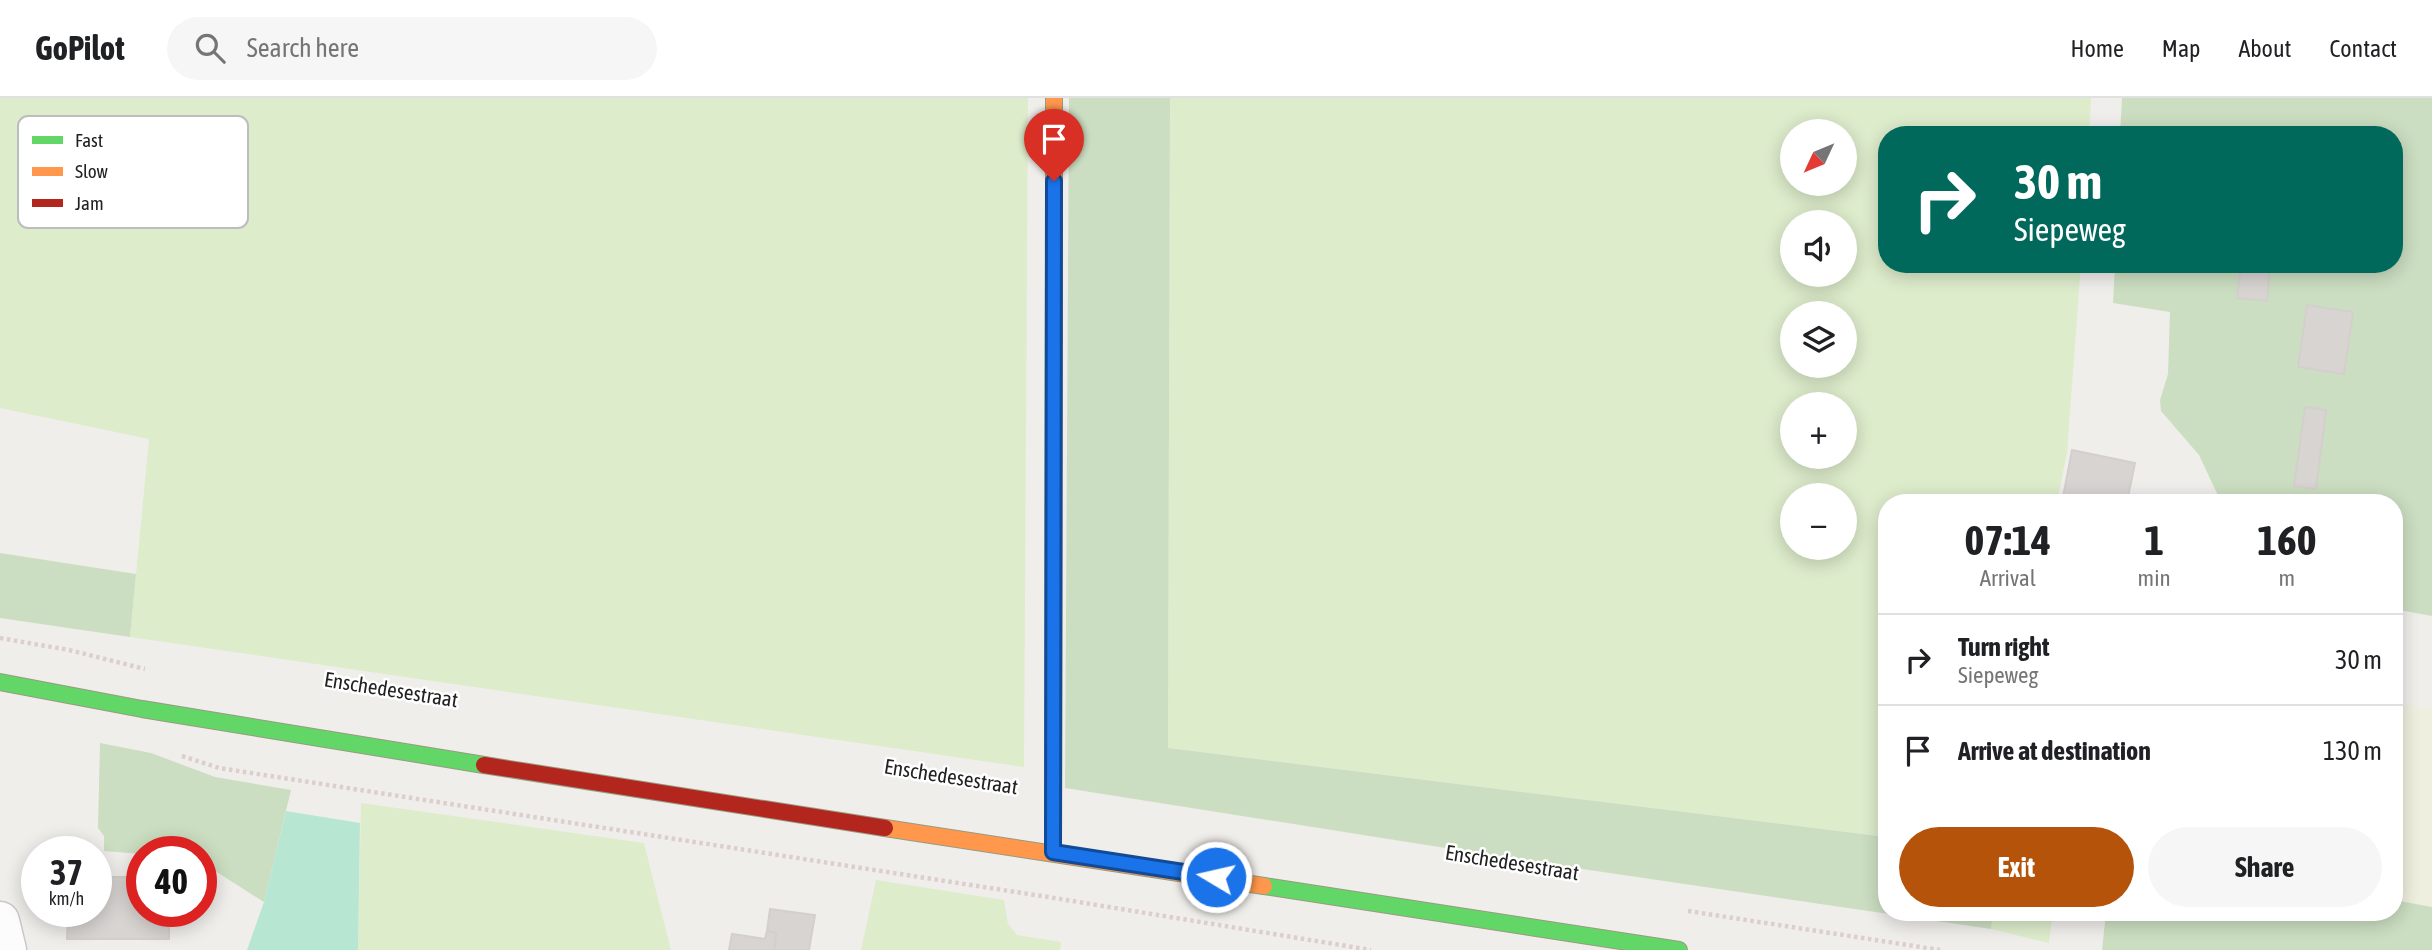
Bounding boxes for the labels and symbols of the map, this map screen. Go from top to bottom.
pin [1024,109,1084,181]
legend [18,116,248,228]
north arrow [1780,119,1857,196]
text: Fast [75,129,103,151]
text: Slow [75,160,109,182]
text: Jam [75,192,104,214]
street label: Enschedesestraat [323,667,460,711]
street label: Enschedesestraat [883,754,1020,798]
speed limit sign: 40 [126,836,217,927]
position arrow [1179,840,1253,914]
street label: Enschedesestraat [1444,840,1581,884]

